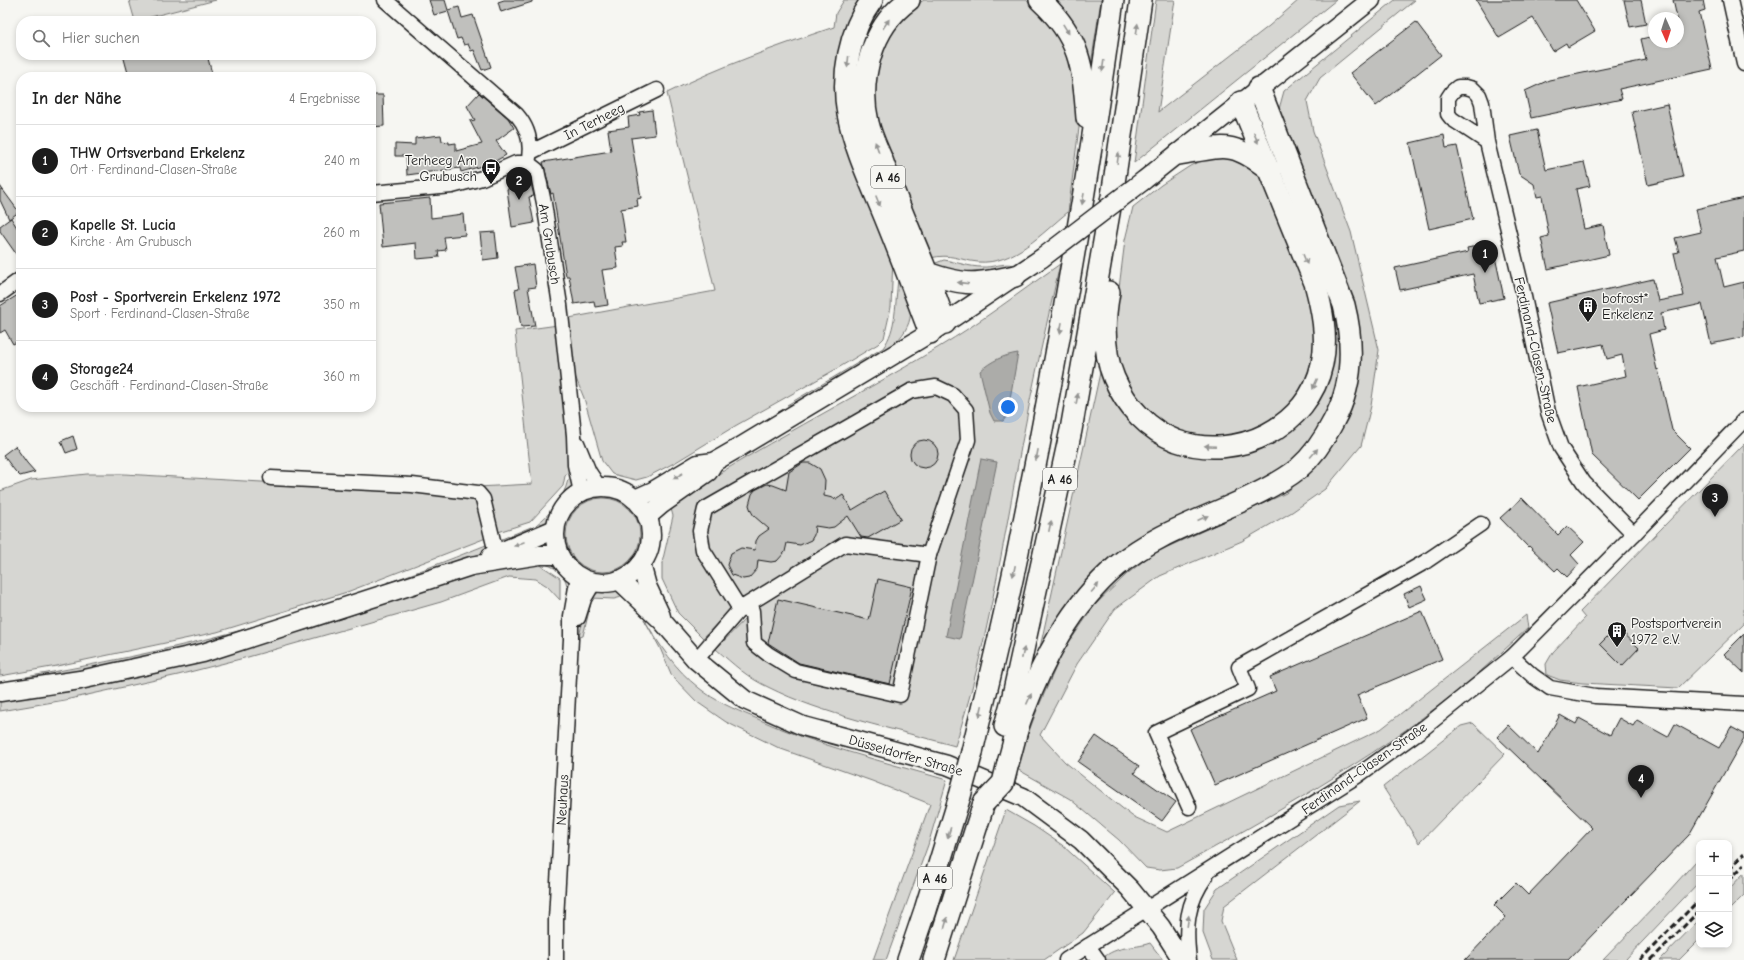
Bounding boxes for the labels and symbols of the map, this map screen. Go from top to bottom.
north arrow [1648,12,1684,48]
one-way arrow [883,18,890,29]
one-way arrow [1062,23,1069,35]
one-way arrow [1134,23,1140,35]
one-way arrow [845,56,851,68]
one-way arrow [1100,60,1106,72]
street label: In Terheeg [561,99,627,144]
one-way arrow [1254,133,1260,145]
one-way arrow [874,141,880,153]
place label: Terheeg Am Grubusch [405,152,477,185]
one-way arrow [1115,152,1121,164]
bus stop icon: Terheeg Am Grubusch [480,157,502,185]
road number: A 46 [871,166,905,188]
pin: 2 [506,167,532,200]
one-way arrow [1080,193,1086,206]
one-way arrow [875,195,881,206]
street label: Am Grubusch [535,202,564,286]
pin: 1 [1472,240,1498,273]
one-way arrow [1303,253,1309,265]
street label: Ferdinand-Clasen-Straße [1510,275,1561,425]
one-way arrow [957,279,969,286]
place label: bofrost* Erkelenz [1602,290,1653,323]
building icon: bofrost* Erkelenz [1577,295,1599,323]
one-way arrow [1057,321,1063,334]
one-way arrow [1311,379,1317,391]
one-way arrow [1074,393,1080,405]
your location [998,397,1018,417]
one-way arrow [1203,443,1216,449]
one-way arrow [1309,447,1318,458]
one-way arrow [1034,449,1040,461]
road number: A 46 [1043,468,1077,490]
one-way arrow [672,472,684,479]
pin: 3 [1702,484,1728,517]
one-way arrow [1197,515,1209,522]
one-way arrow [1048,520,1054,532]
one-way arrow [513,541,525,548]
one-way arrow [1010,564,1016,577]
one-way arrow [1090,583,1099,593]
place label: Postsportverein 1972 e.V. [1631,615,1721,648]
building icon: Postsportverein 1972 e.V. [1606,620,1628,648]
one-way arrow [1020,647,1026,659]
one-way arrow [1026,694,1032,705]
one-way arrow [978,705,984,717]
street label: Ferdinand-Clasen-Straße [1298,719,1430,818]
street label: Düsseldorfer Straße [847,731,965,780]
pin: 4 [1628,765,1654,798]
street label: Neuhaus [553,774,572,826]
one-way arrow [946,827,952,839]
road number: A 46 [918,867,952,889]
one-way arrow [1185,915,1191,927]
one-way arrow [943,916,949,928]

